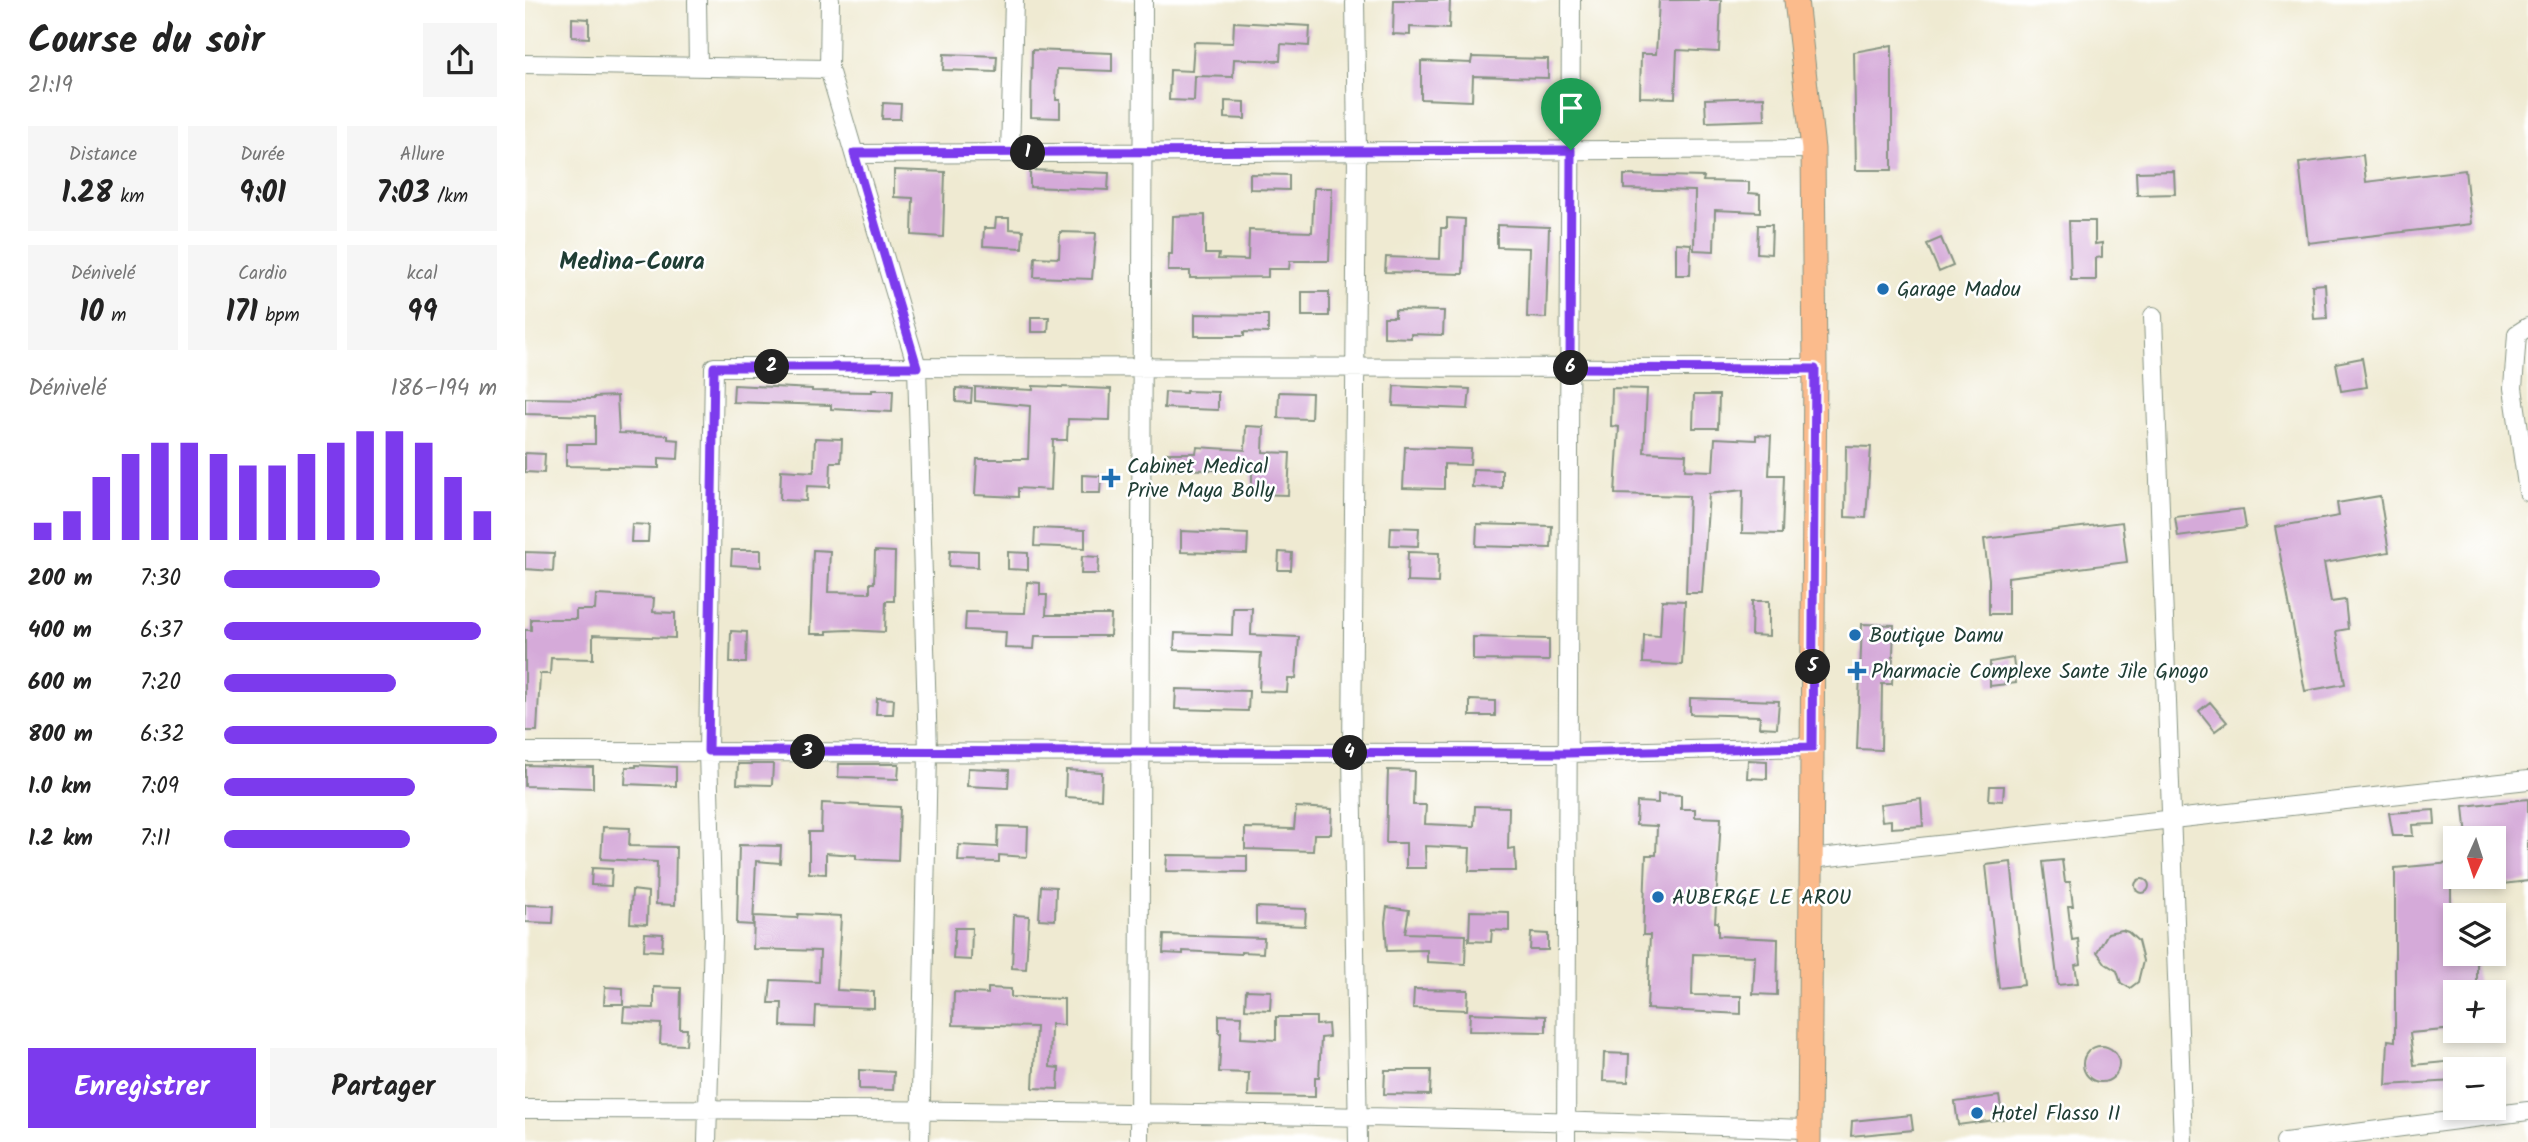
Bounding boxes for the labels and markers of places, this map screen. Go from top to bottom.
pin [1541,78,1601,150]
pin: 1 [1011,136,1045,170]
place label: Garage Madou [1897,274,2021,307]
marker: Garage Madou [1875,281,1891,297]
pin: 2 [755,350,789,384]
pin: 6 [1553,350,1589,386]
place label: Cabinet Medical Prive Maya Bolly [1127,451,1275,508]
marker: Cabinet Medical Prive Maya Bolly [1101,468,1121,488]
place label: Boutique Damu [1869,620,2003,653]
marker: Boutique Damu [1847,627,1863,643]
pin: 5 [1795,650,1831,684]
place label: Pharmacie Complexe Sante Jile Gnogo [1871,656,2209,689]
marker: Pharmacie Complexe Sante Jile Gnogo [1849,663,1865,679]
pin: 3 [791,734,825,770]
pin: 4 [1333,736,1367,770]
place label: AUBERGE LE AROU [1672,882,1851,915]
marker: AUBERGE LE AROU [1650,889,1666,905]
place label: Hotel Flasso II [1991,1098,2121,1131]
marker: Hotel Flasso II [1969,1105,1985,1121]

